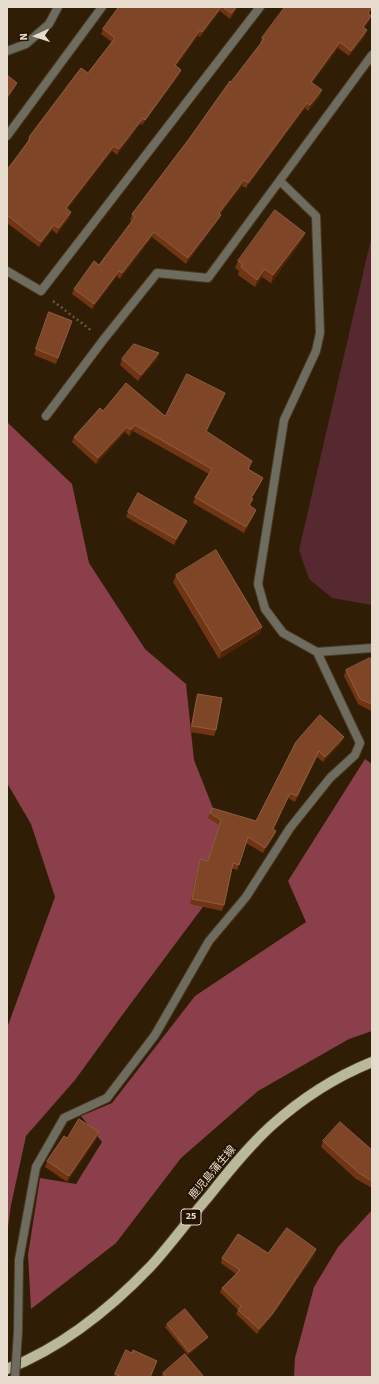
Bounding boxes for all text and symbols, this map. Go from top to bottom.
north arrow [16,16,56,56]
text: N [16,33,31,41]
street label: 鹿児島蒲生線 [187,1143,239,1203]
road number: 25 [181,1209,201,1225]

